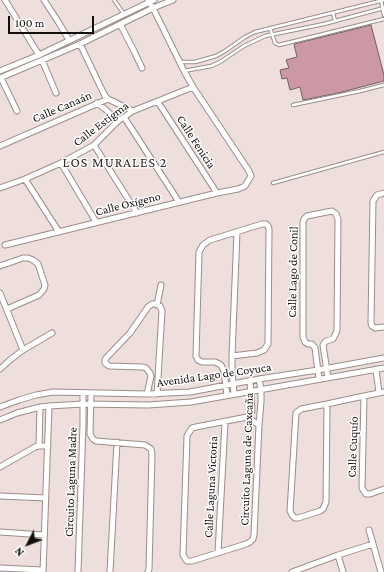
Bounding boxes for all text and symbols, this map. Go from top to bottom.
scale bar [10,8,96,34]
text: 100 m [15,16,44,30]
street label: Calle Canaán [30,88,94,126]
street label: Calle Estigma [70,98,132,150]
street label: Calle Fenicia [173,113,219,171]
district label: LOS MURALES 2 [63,155,167,171]
street label: Calle Oxígeno [94,189,162,219]
street label: Calle Lago de Conil [285,226,301,318]
street label: Avenida Lago de Coyuca [156,360,272,390]
street label: Circuito Laguna de Caxcaña [237,392,257,526]
street label: Calle Cuquío [345,416,361,478]
street label: Circuito Laguna Madre [62,427,80,537]
street label: Calle Laguna Victoria [201,436,221,538]
north arrow [8,524,48,564]
text: N [12,545,26,559]

